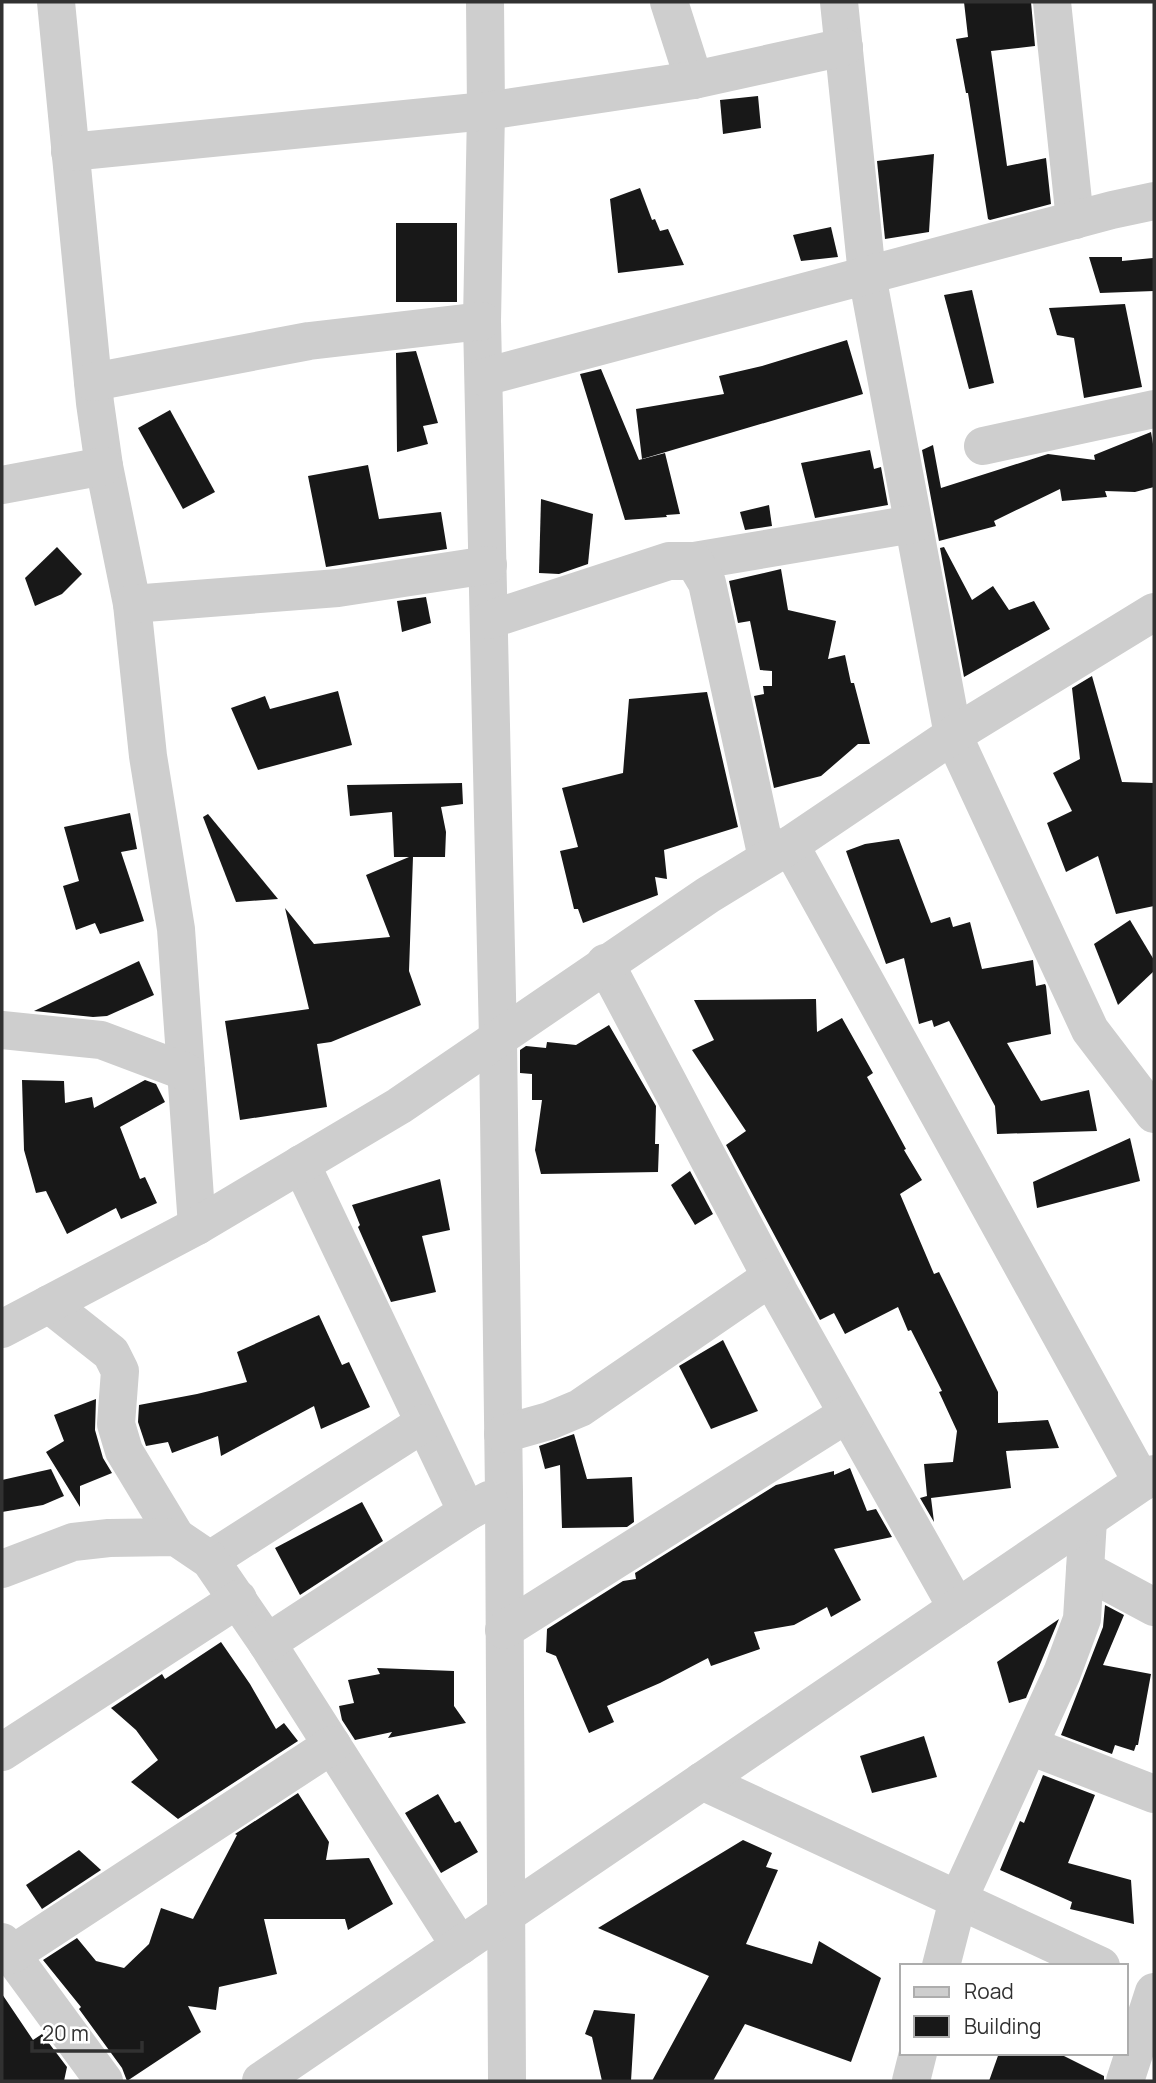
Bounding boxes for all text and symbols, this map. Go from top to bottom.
legend [900,1964,1128,2055]
text: Road [964,1977,1014,2005]
scale bar [32,2010,142,2054]
text: Building [964,2012,1041,2040]
text: 20 m [42,2019,89,2047]

